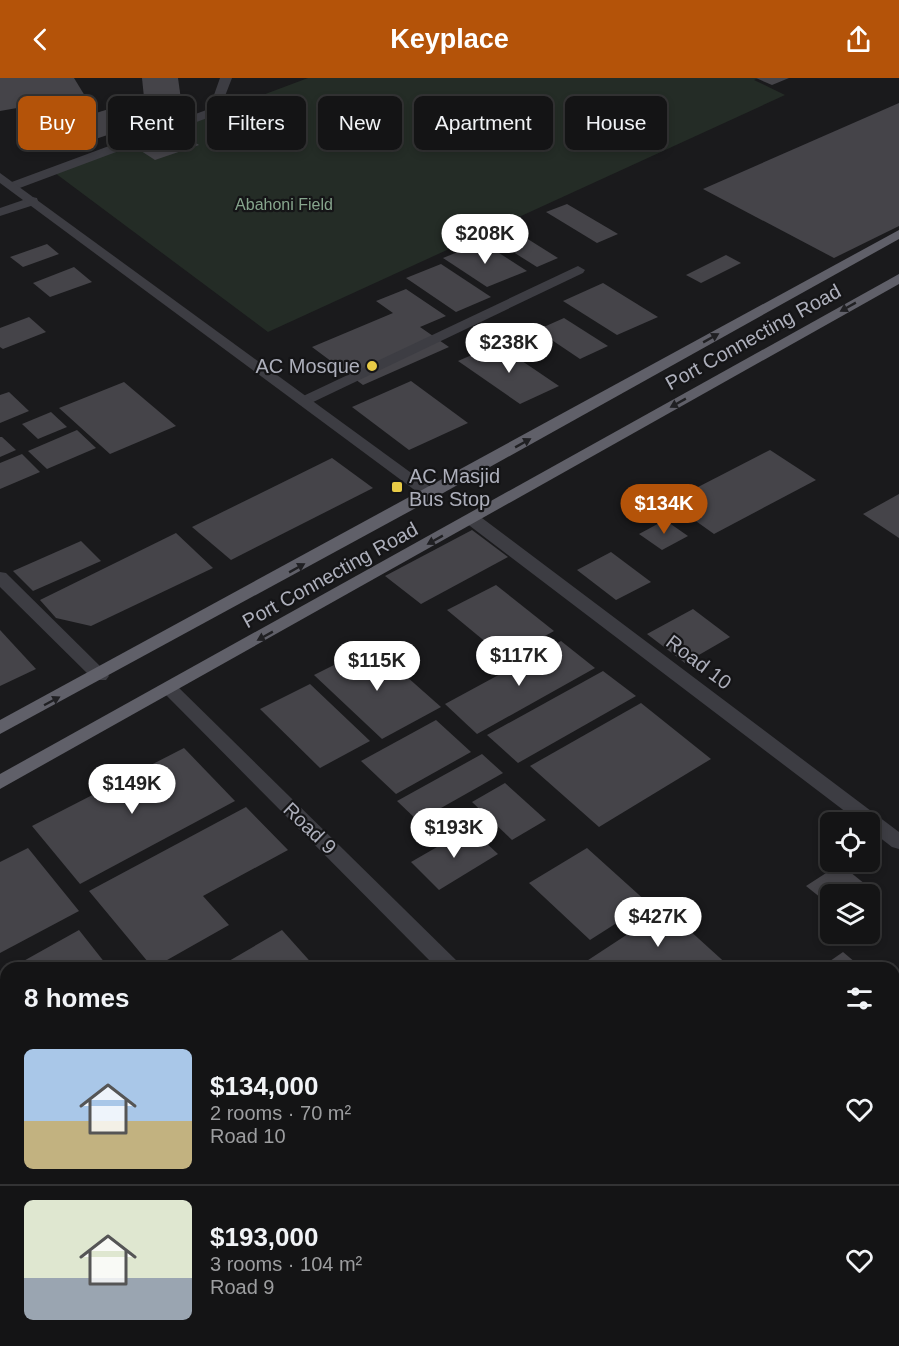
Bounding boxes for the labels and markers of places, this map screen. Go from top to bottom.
pin: $208K [443,214,527,265]
pin: $238K [467,323,551,374]
place label: AC Mosque [256,355,360,377]
marker: AC Mosque [365,359,379,373]
place label: AC Masjid Bus Stop [409,465,500,510]
marker: AC Masjid Bus Stop [390,480,404,494]
pin: $134K [622,484,706,535]
pin: $117K [477,636,561,687]
pin: $115K [335,641,419,692]
pin: $149K [90,764,174,815]
pin: $193K [412,808,496,859]
pin: $427K [616,897,700,948]

